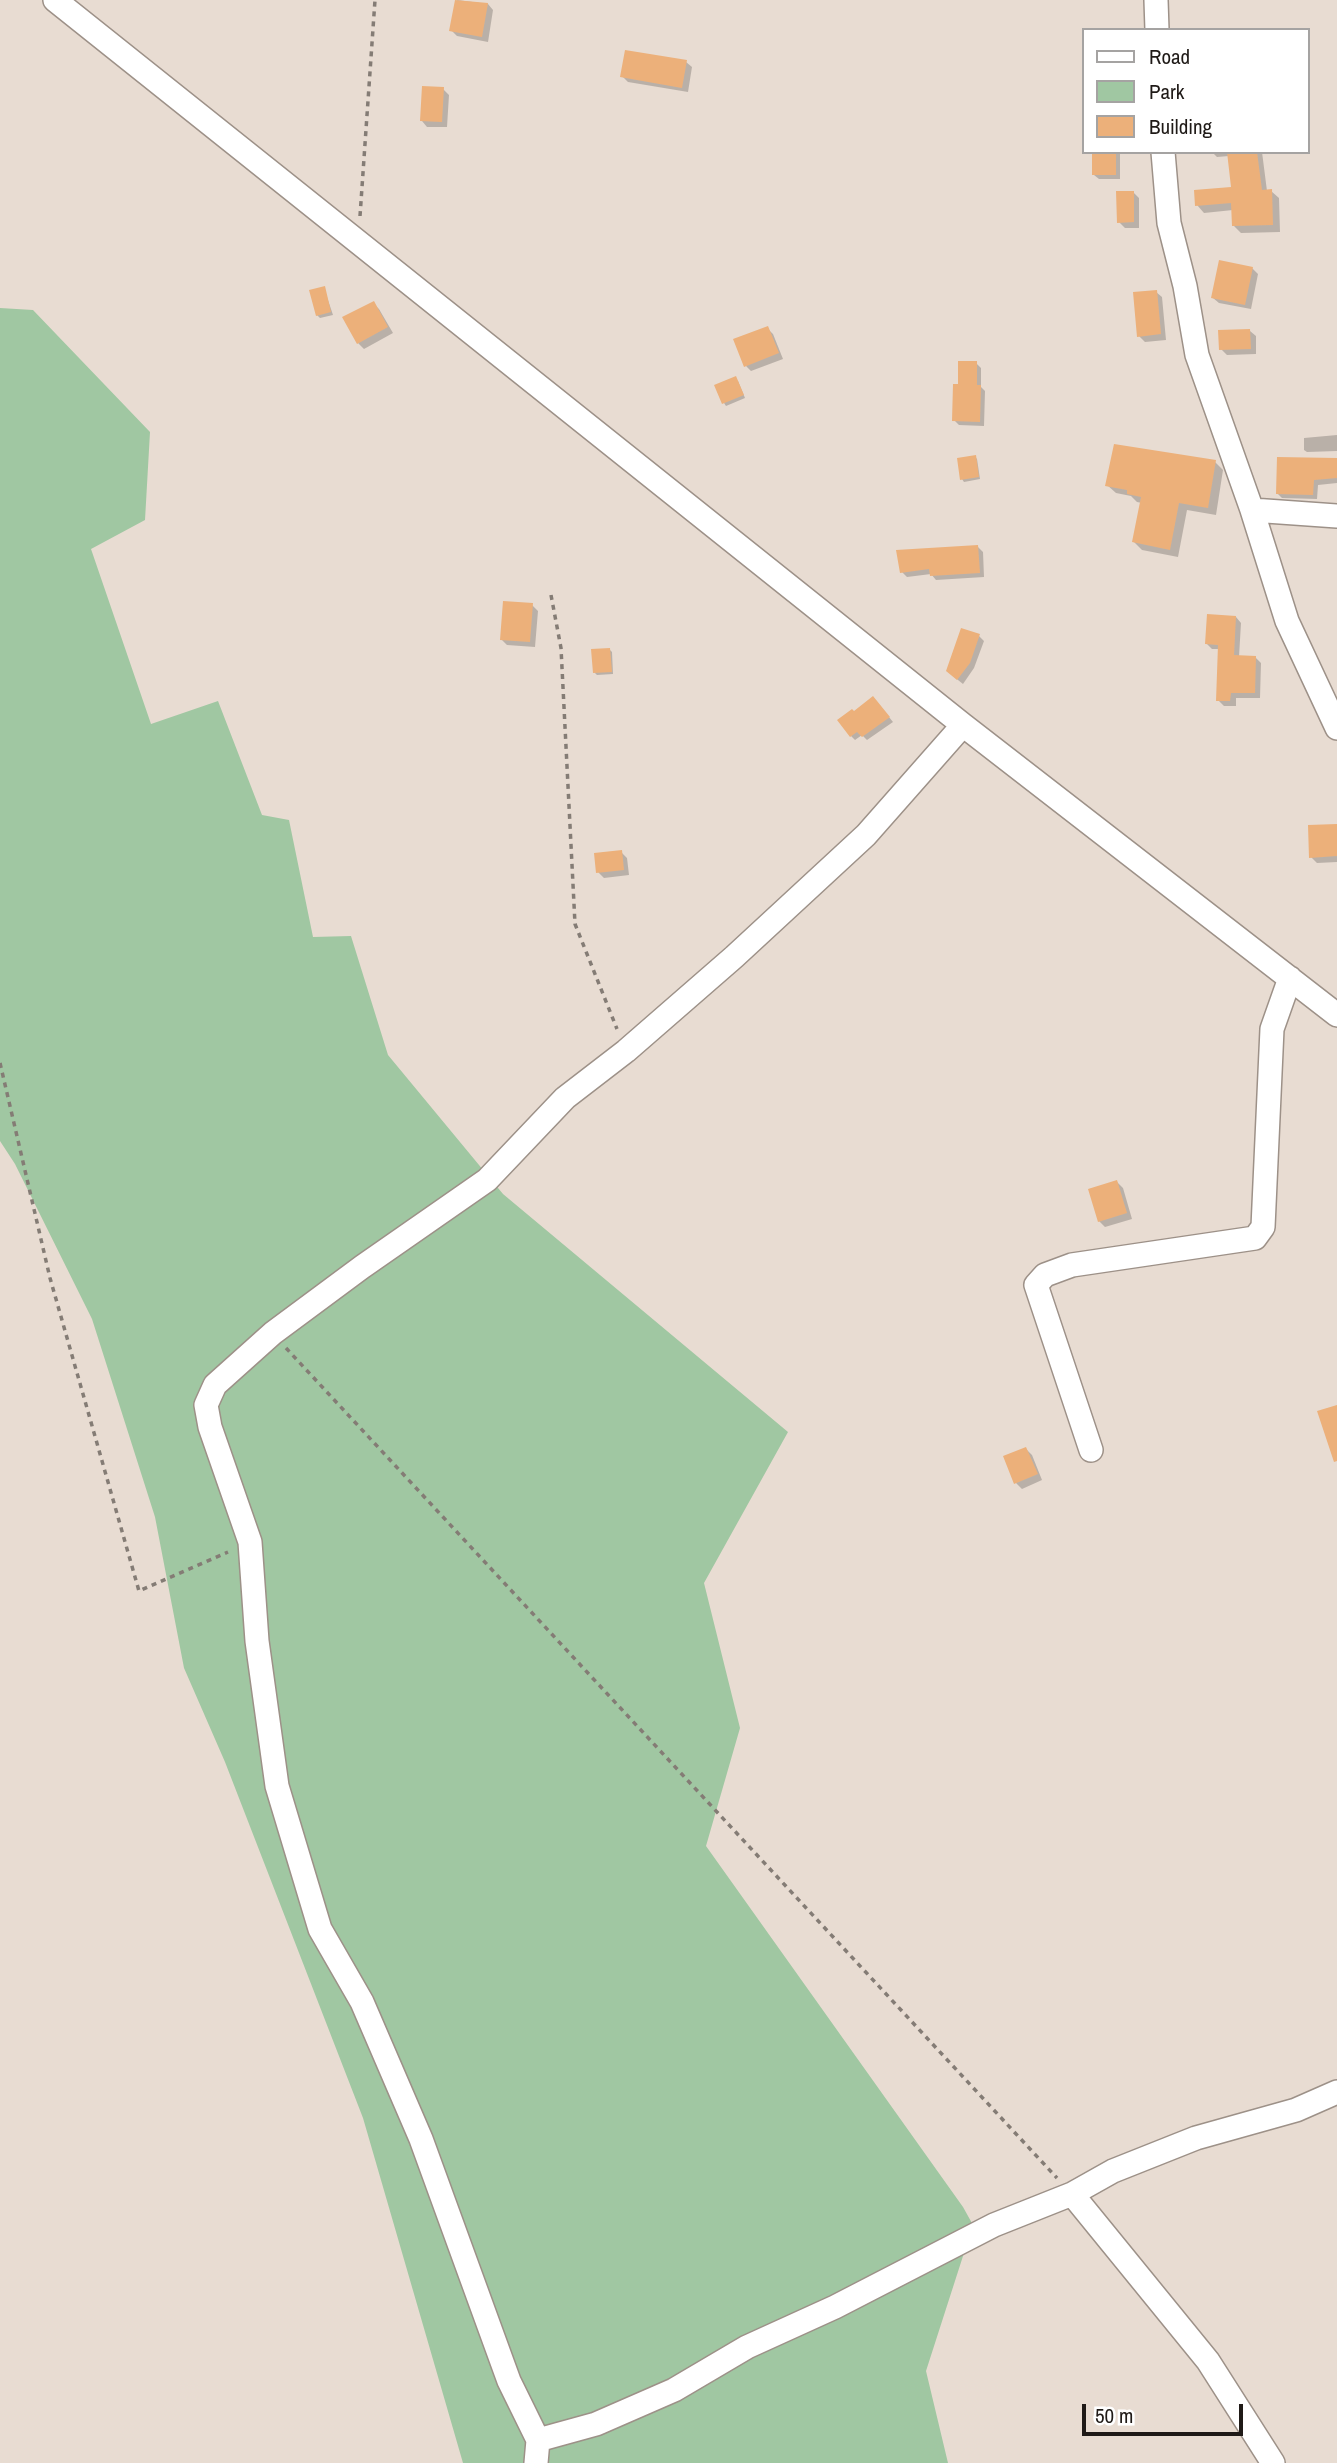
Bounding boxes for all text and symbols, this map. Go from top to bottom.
legend [1082,28,1309,154]
text: Road [1149,42,1190,71]
text: Park [1149,77,1184,106]
text: Building [1149,112,1212,141]
scale bar [1085,2390,1246,2434]
text: 50 m [1095,2401,1133,2430]

